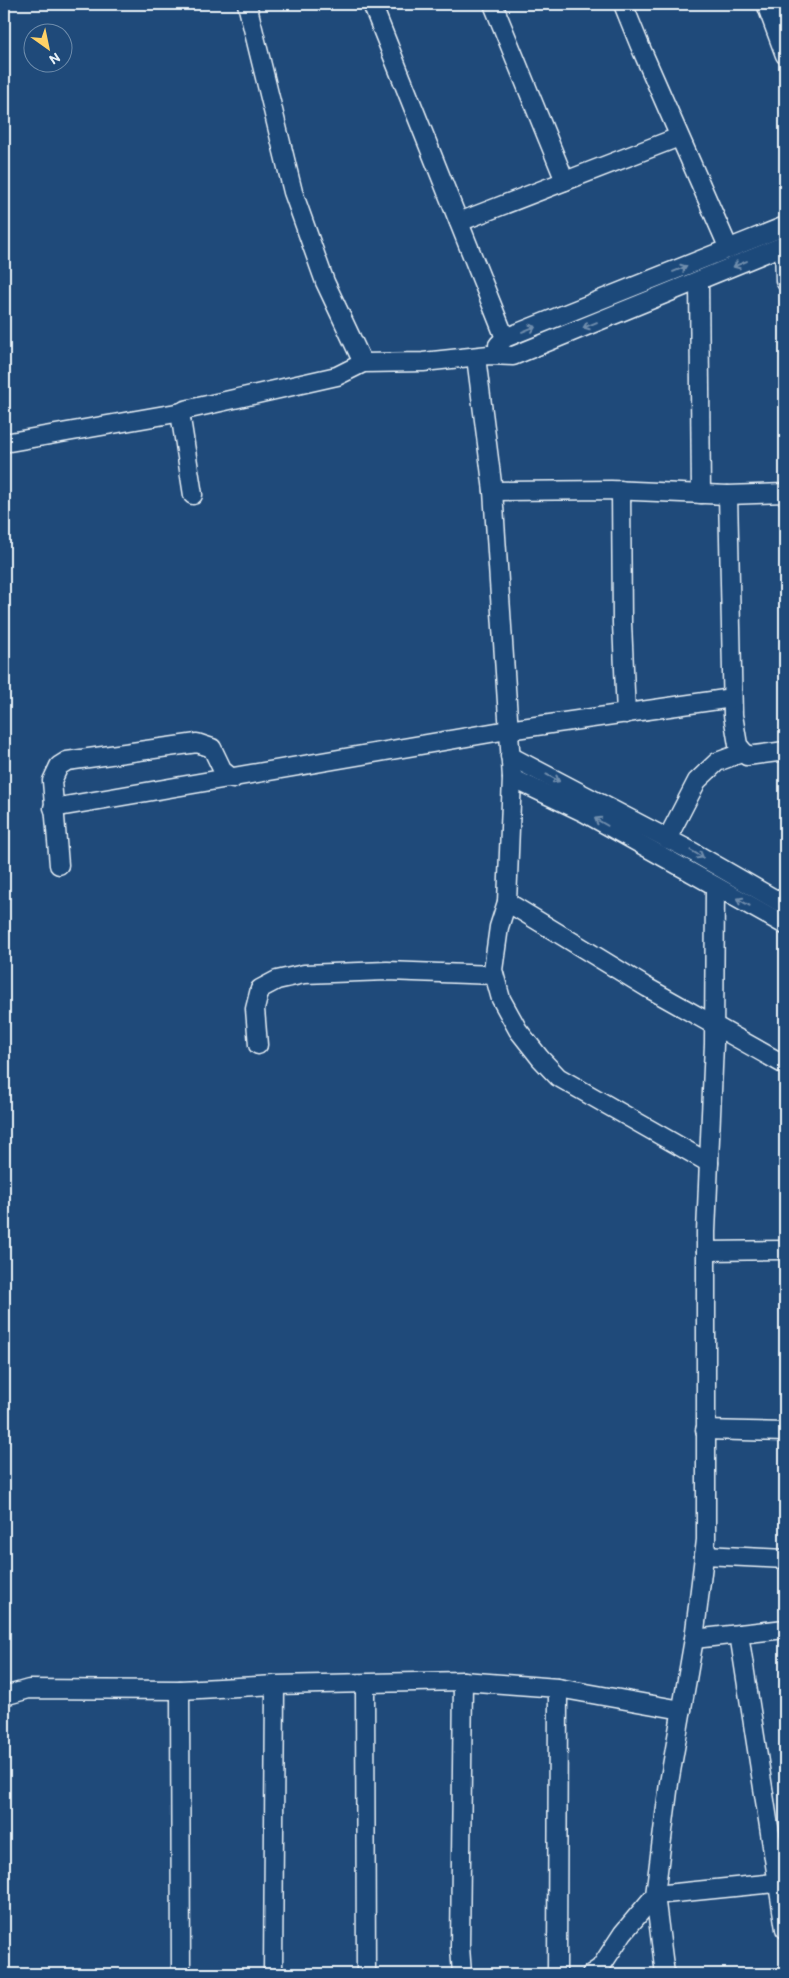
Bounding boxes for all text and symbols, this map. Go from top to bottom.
north arrow [22,22,72,72]
text: N [46,49,63,68]
one-way arrow [733,260,748,269]
one-way arrow [672,263,687,273]
one-way arrow [583,321,598,331]
one-way arrow [521,323,536,333]
one-way arrow [546,773,561,783]
one-way arrow [594,817,609,826]
one-way arrow [689,850,704,860]
one-way arrow [736,896,750,906]

